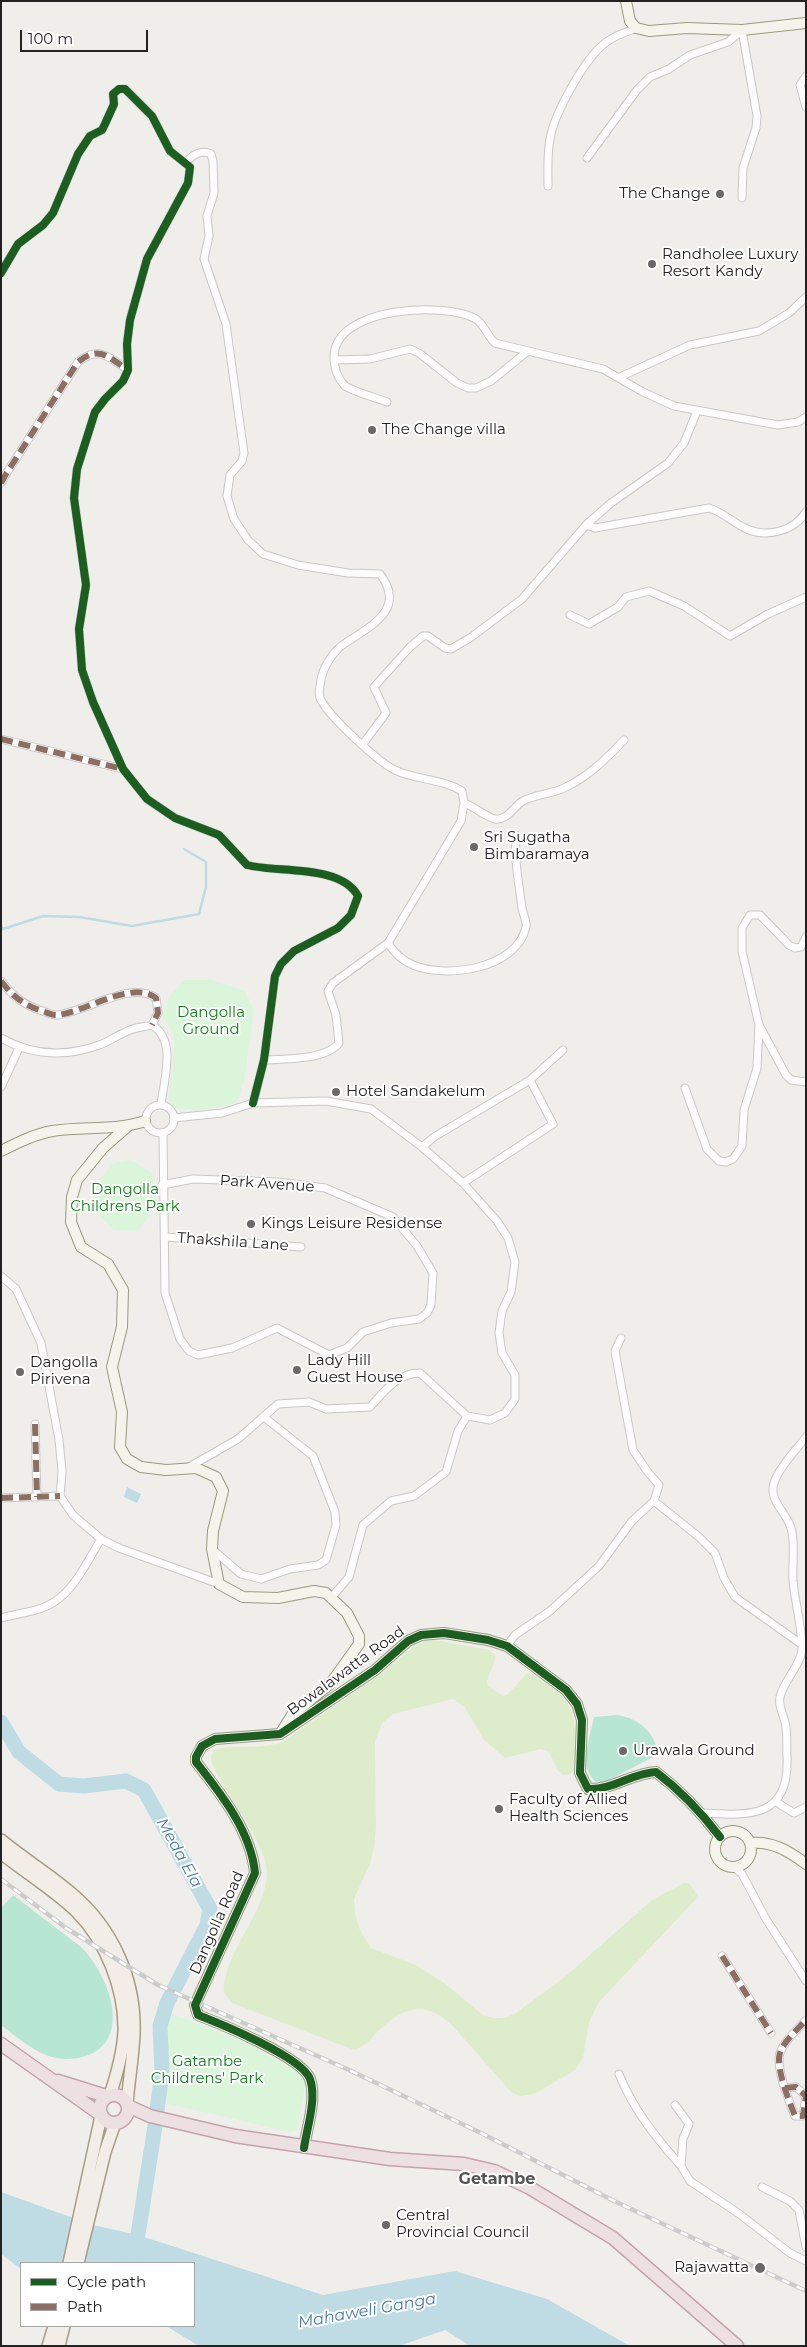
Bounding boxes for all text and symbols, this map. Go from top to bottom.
scale bar [22,20,150,52]
text: 100 m [28,29,73,48]
place label: The Change [619,185,710,203]
marker: The Change [714,188,726,200]
place label: Randholee Luxury Resort Kandy [662,246,798,281]
marker: Randholee Luxury Resort Kandy [646,258,658,270]
place label: The Change villa [382,421,506,439]
marker: The Change villa [366,424,378,436]
place label: Sri Sugatha Bimbaramaya [484,829,590,864]
marker: Sri Sugatha Bimbaramaya [468,841,480,853]
park label: Dangolla Ground [177,1004,245,1039]
place label: Hotel Sandakelum [346,1083,485,1101]
marker: Hotel Sandakelum [330,1086,342,1098]
street label: Park Avenue [219,1172,315,1196]
park label: Dangolla Childrens Park [70,1181,180,1216]
place label: Kings Leisure Residense [261,1215,442,1233]
marker: Kings Leisure Residense [245,1218,257,1230]
street label: Thakshila Lane [177,1229,289,1255]
place label: Lady Hill Guest House [307,1352,403,1387]
place label: Dangolla Pirivena [30,1354,98,1389]
marker: Lady Hill Guest House [291,1364,303,1376]
marker: Dangolla Pirivena [14,1366,26,1378]
street label: Bowalawatta Road [284,1622,408,1720]
place label: Urawala Ground [633,1742,755,1760]
marker: Urawala Ground [617,1745,629,1757]
place label: Faculty of Allied Health Sciences [509,1791,628,1826]
marker: Faculty of Allied Health Sciences [493,1803,505,1815]
water label: Meda Ela [152,1815,206,1891]
street label: Dangolla Road [186,1869,248,1977]
park label: Gatambe Childrens' Park [151,2053,263,2088]
district label: Getambe [459,2169,535,2189]
place label: Central Provincial Council [396,2207,529,2242]
marker: Central Provincial Council [380,2219,392,2231]
place label: Rajawatta [674,2259,749,2277]
marker: Rajawatta [753,2261,767,2275]
legend [20,2262,195,2327]
text: Cycle path [67,2272,146,2291]
water label: Mahaweli Ganga [296,2289,438,2333]
text: Path [67,2297,103,2316]

